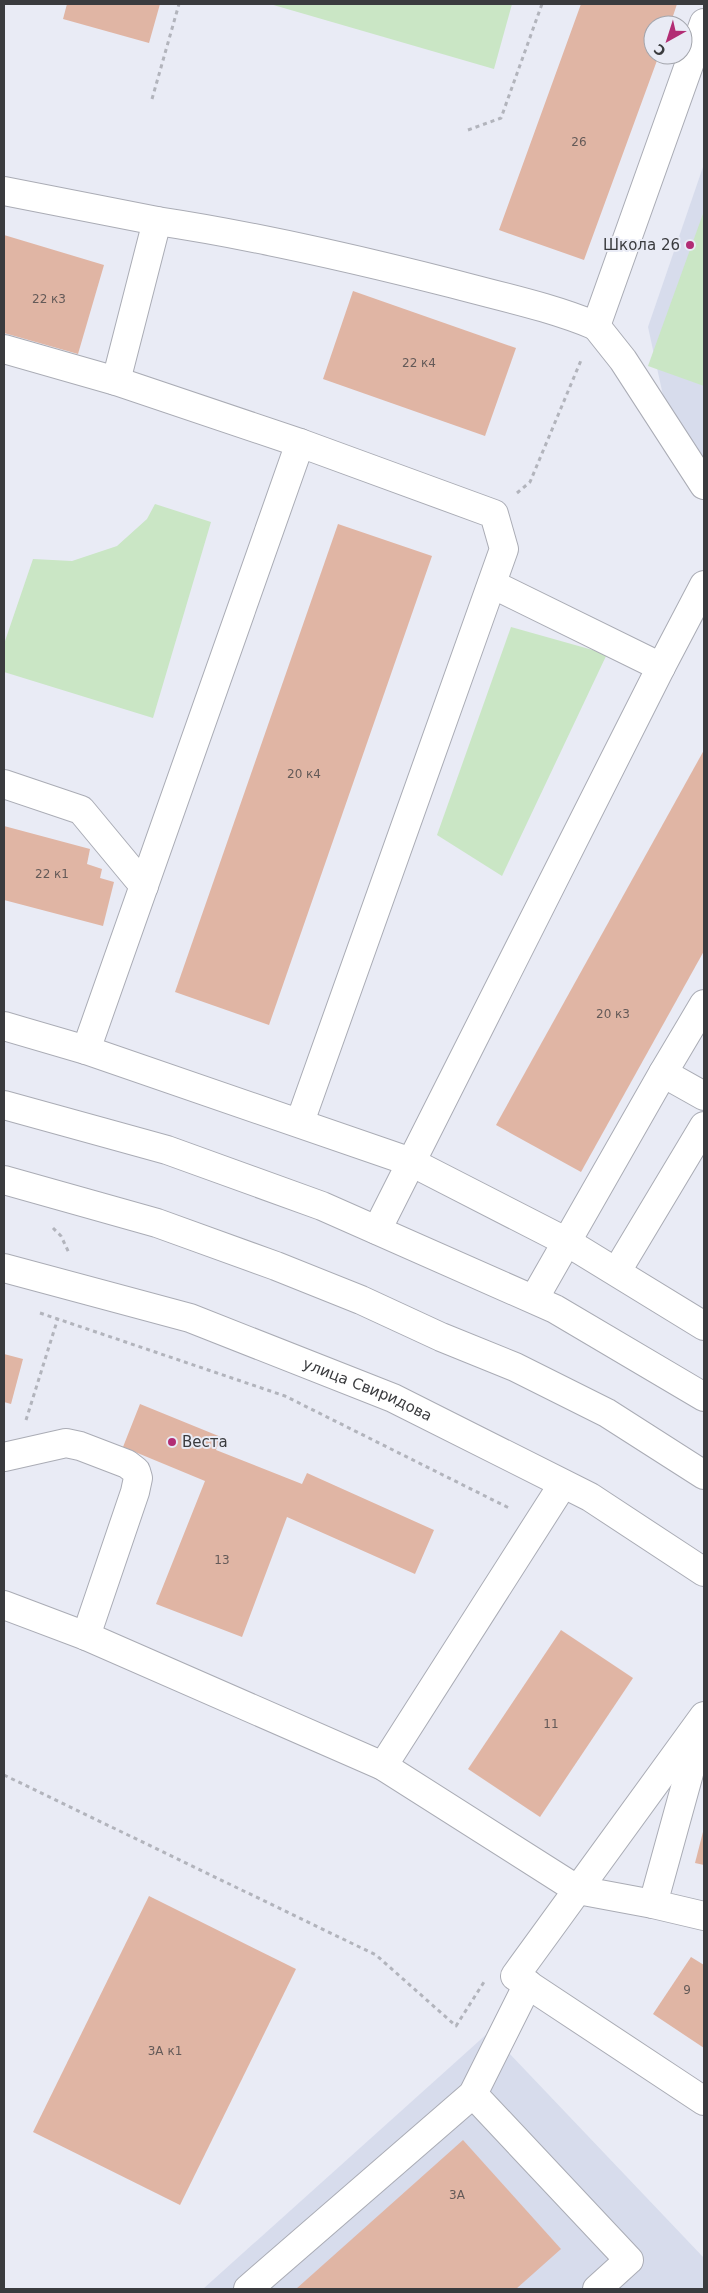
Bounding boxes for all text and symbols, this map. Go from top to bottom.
north arrow [643,15,693,65]
text: С [651,41,669,60]
house number: 26 [571,135,587,149]
place label: Школа 26 [603,236,680,254]
marker: Школа 26 [684,239,696,251]
house number: 22 к3 [32,292,66,306]
house number: 22 к4 [402,356,436,370]
house number: 20 к4 [287,767,321,781]
house number: 22 к1 [35,867,69,881]
house number: 20 к3 [596,1007,630,1021]
street label: улица Свиридова [300,1354,435,1425]
place label: Веста [182,1433,228,1451]
marker: Веста [166,1436,178,1448]
house number: 13 [214,1553,230,1567]
house number: 11 [543,1717,559,1731]
house number: 9 [683,1983,691,1997]
house number: 3А к1 [148,2044,182,2058]
house number: 3А [449,2188,466,2202]

